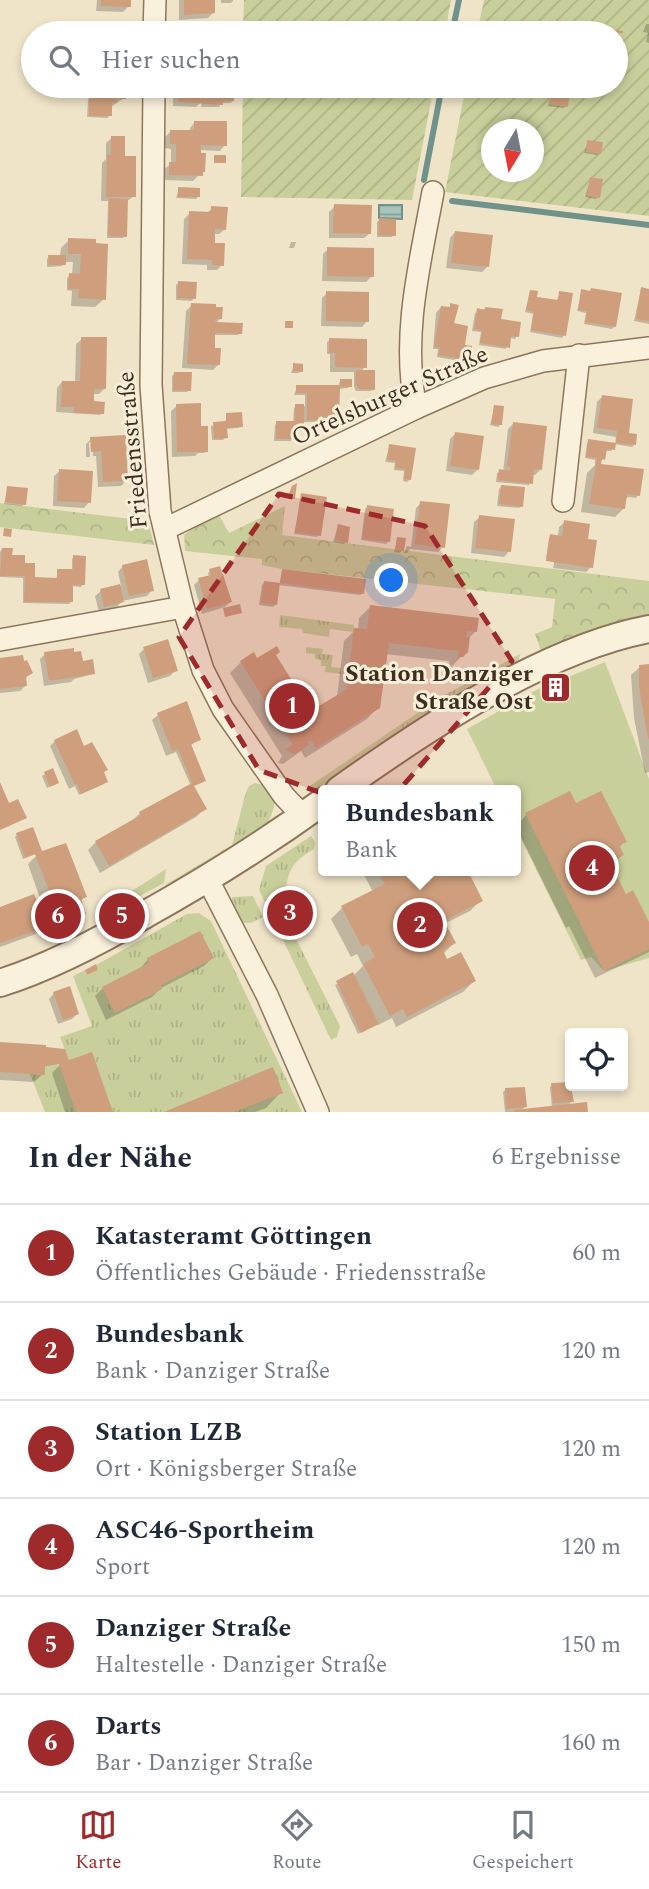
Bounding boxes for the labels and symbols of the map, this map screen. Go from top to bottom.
north arrow [481,119,544,182]
street label: Ortelsburger Straße [286,336,494,456]
street label: Friedensstraße [108,370,158,530]
your location [374,563,408,597]
place label: Station Danziger Straße Ost [345,656,534,720]
building icon: Station Danziger Straße Ost [539,671,573,705]
pin: 1 [269,680,315,732]
pin: 4 [569,842,615,894]
pin: 3 [267,887,313,939]
pin: 6 [35,890,81,942]
pin: 5 [99,890,145,942]
pin: 2 [397,899,443,951]

